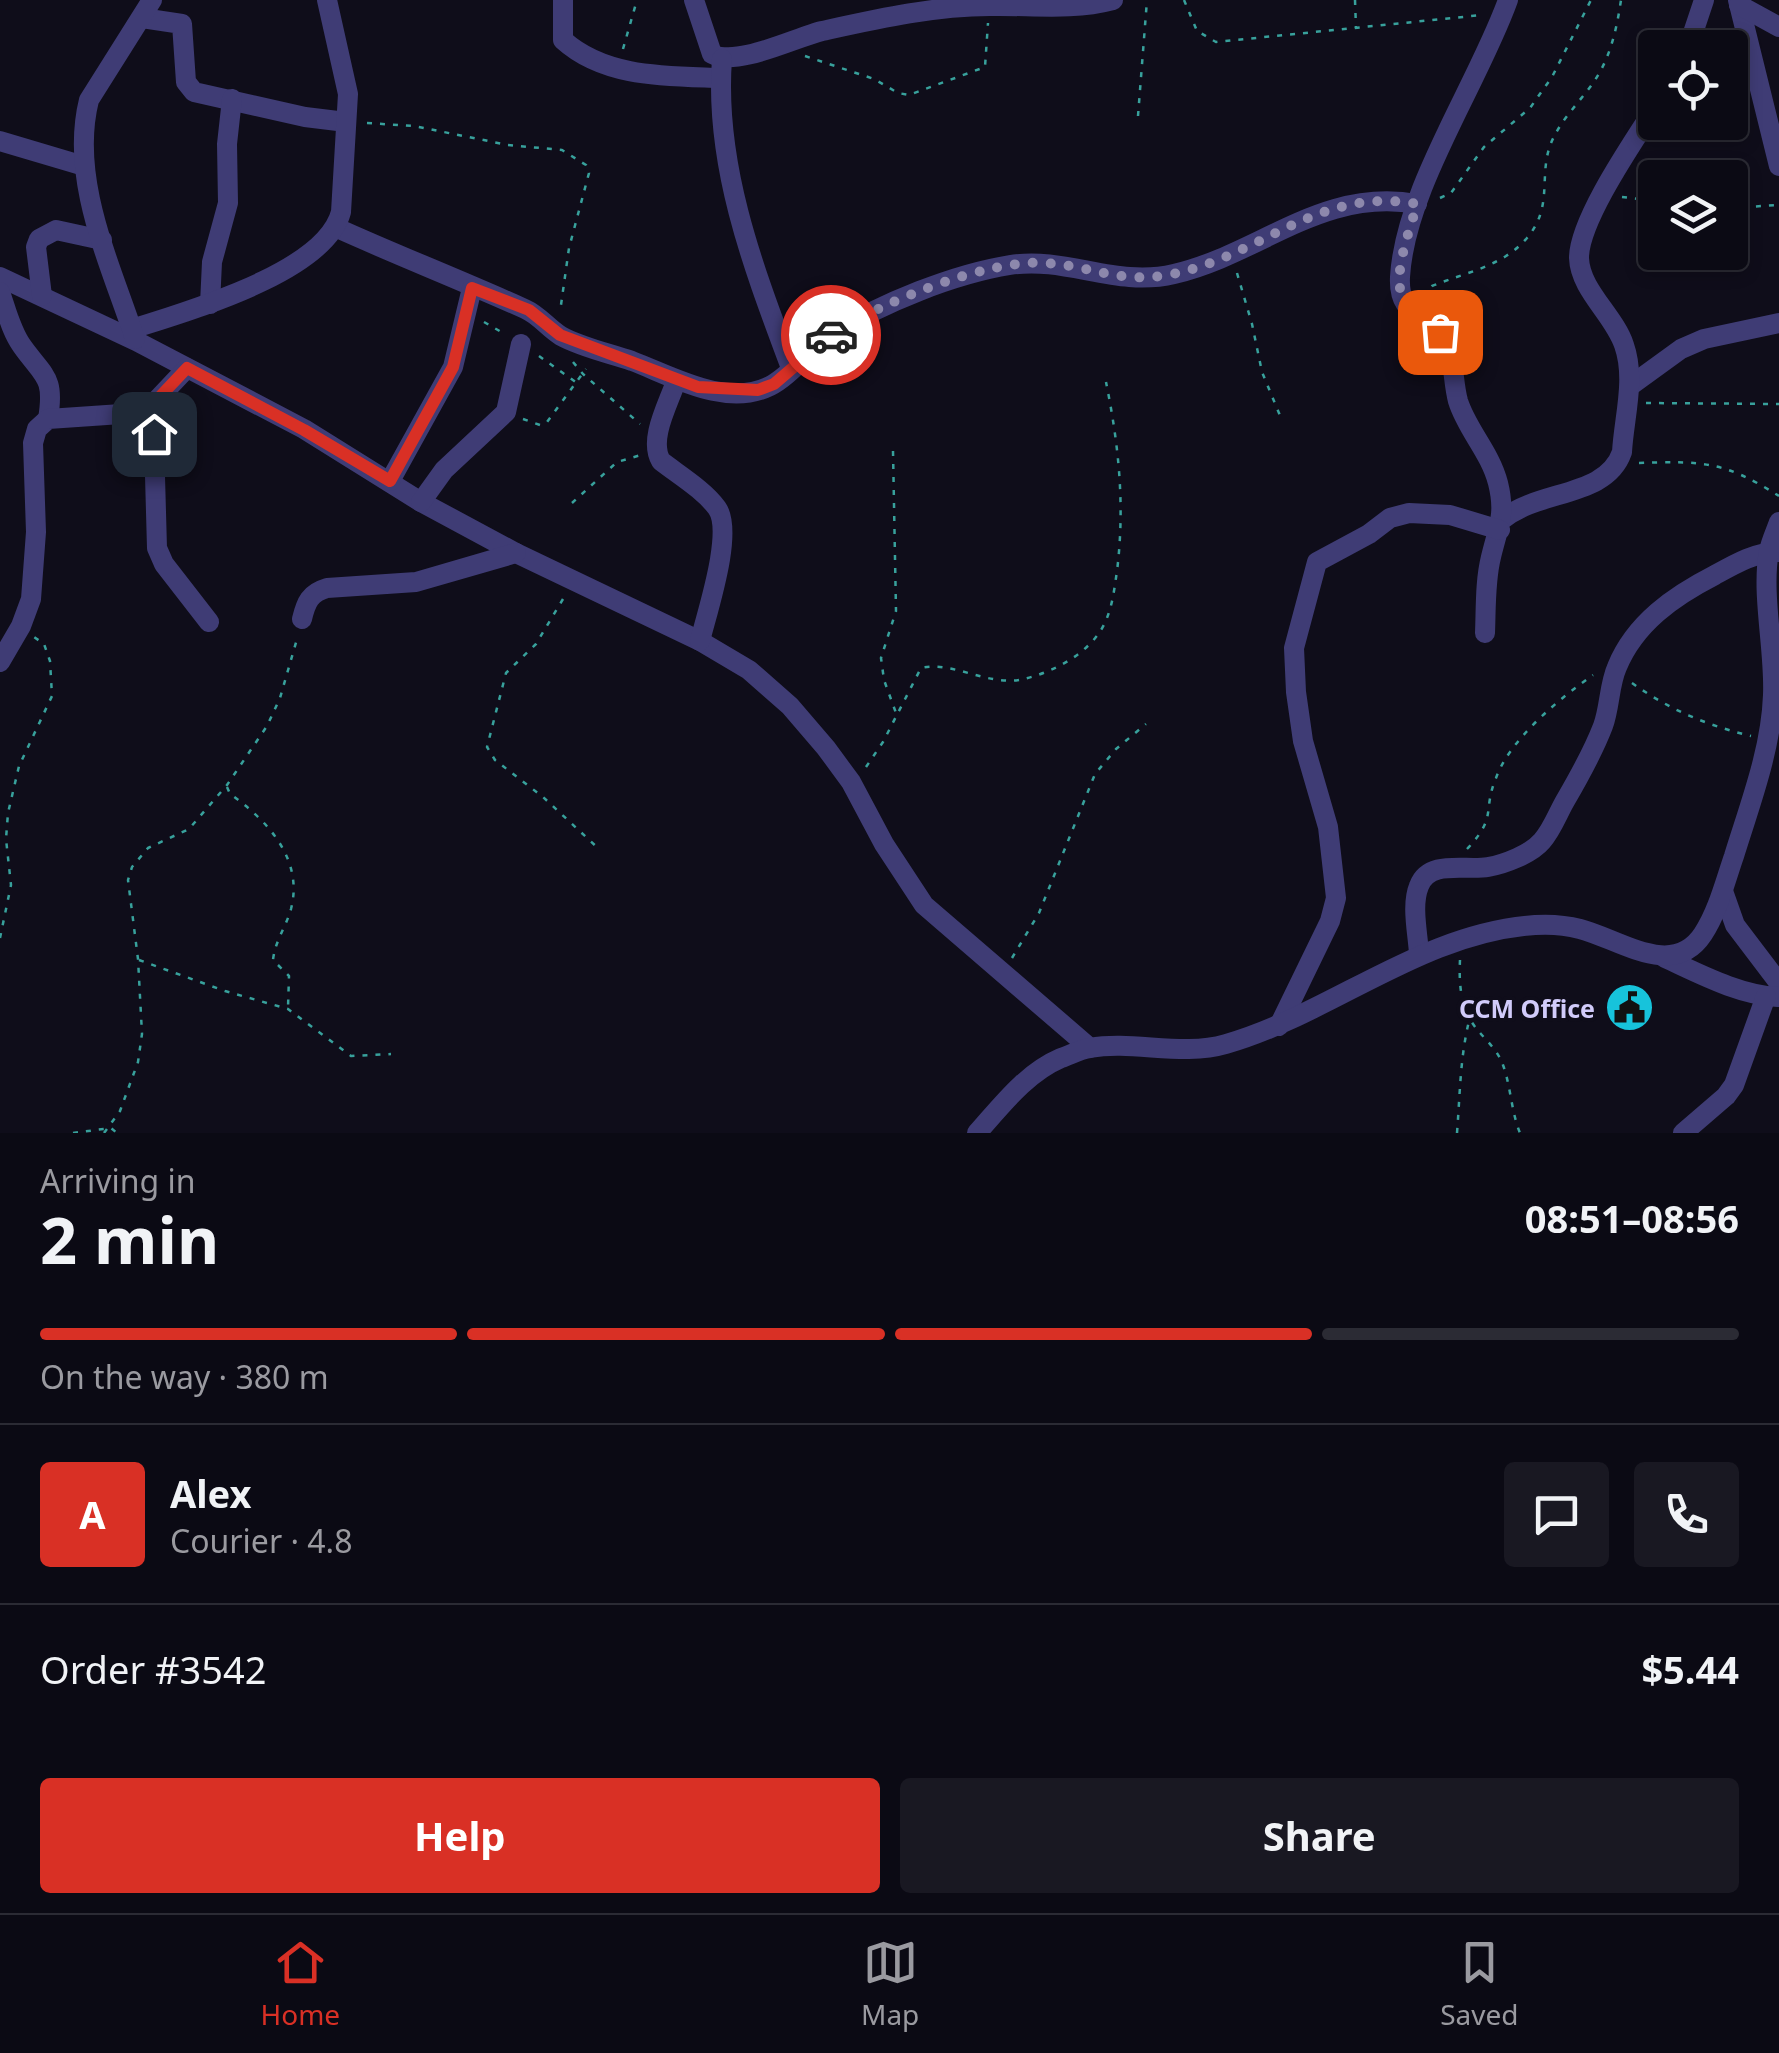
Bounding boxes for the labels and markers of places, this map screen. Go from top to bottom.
pin [1398,290,1483,375]
pin [112,392,197,477]
public building icon: CCM Office [1604,982,1656,1034]
place label: CCM Office [1459,991,1595,1025]

